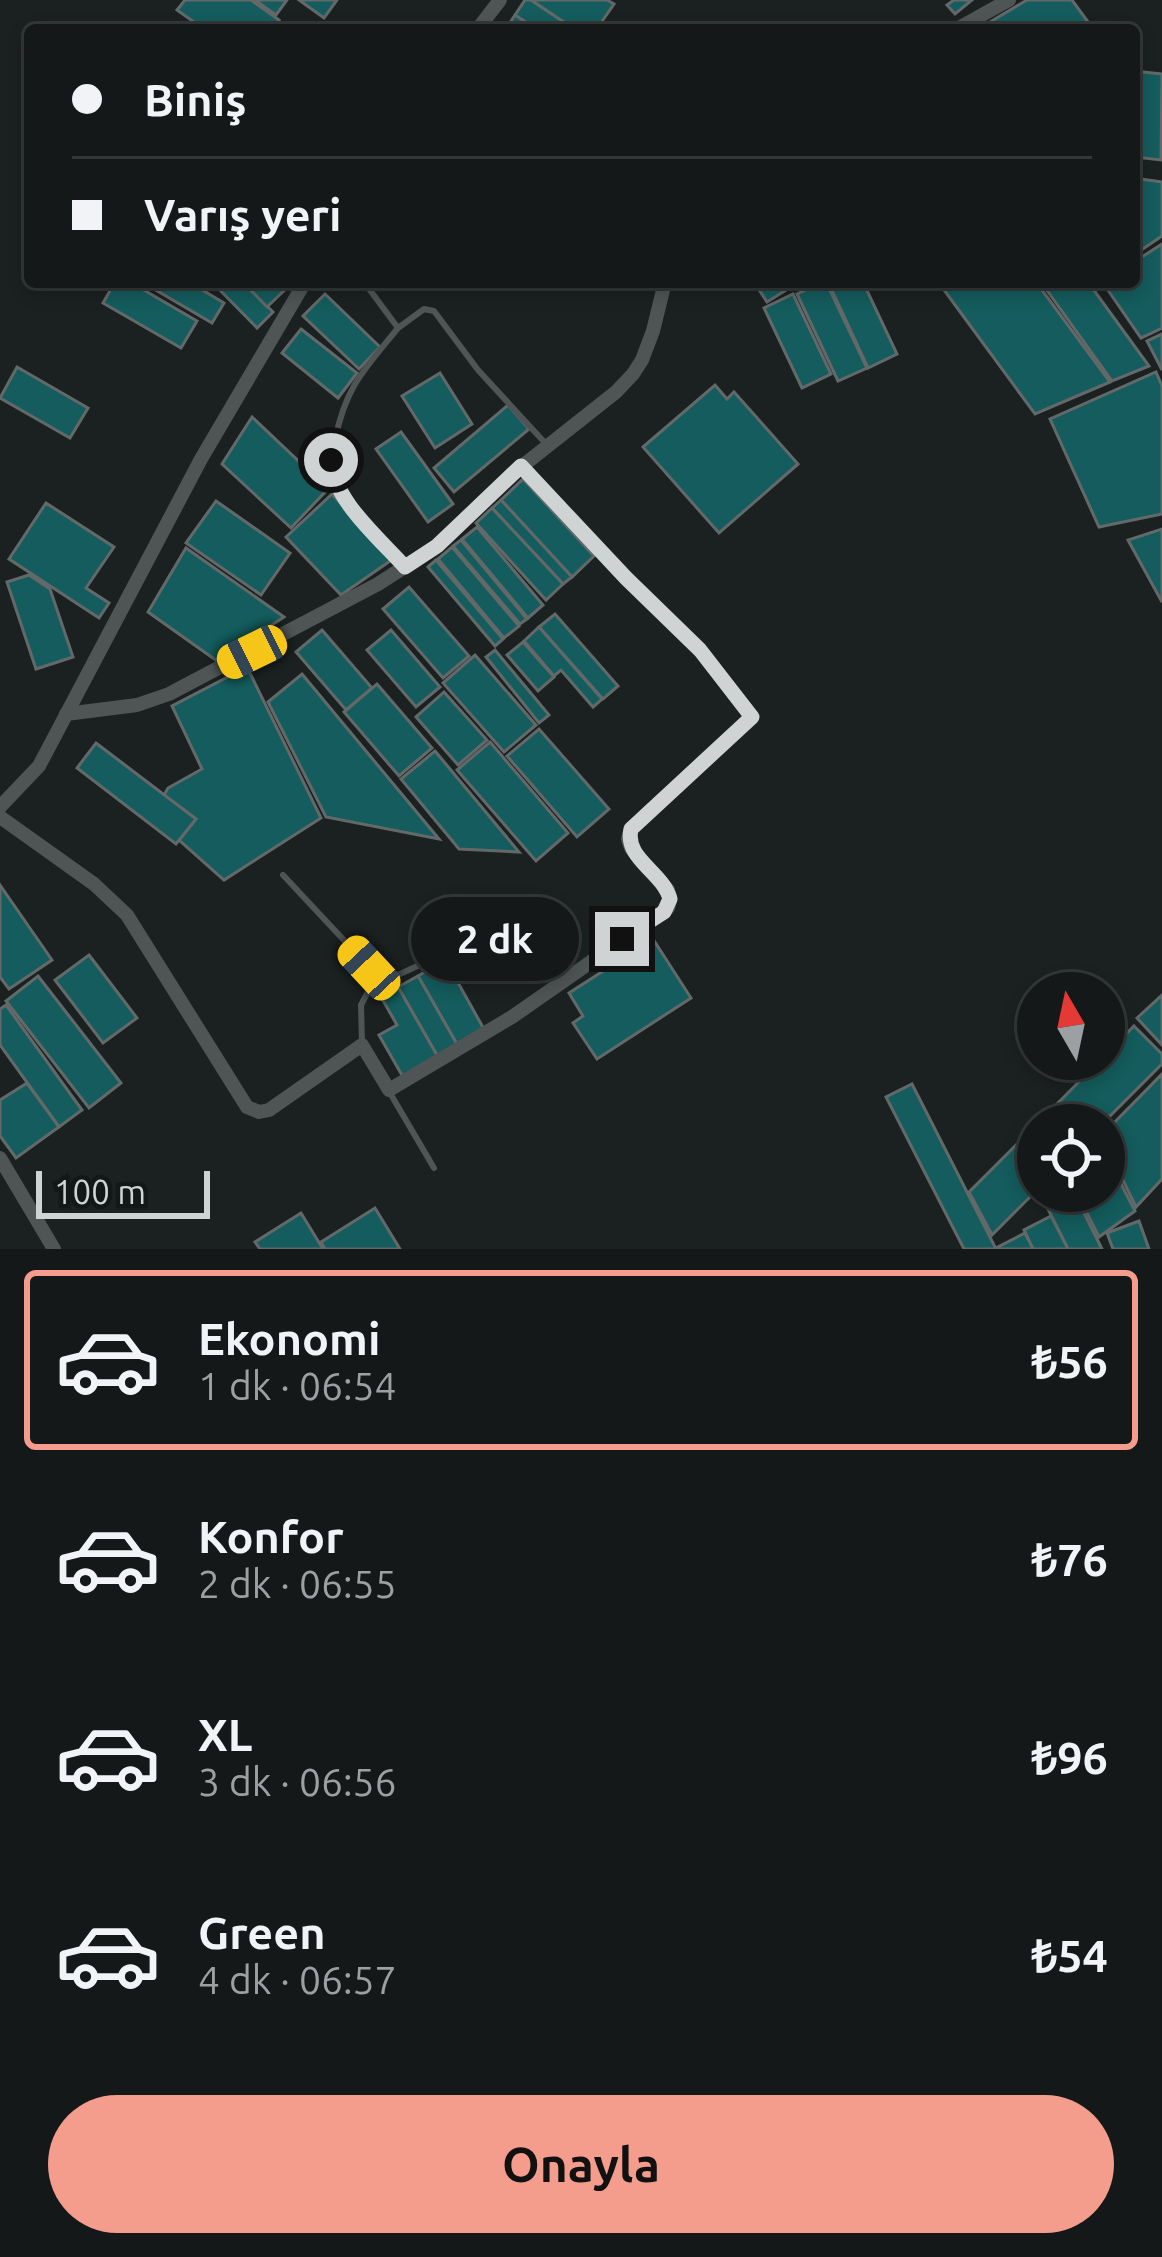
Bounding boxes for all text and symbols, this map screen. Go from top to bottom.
text: Biniş [144,74,246,125]
text: Varış yeri [144,189,342,240]
route start [304,433,358,487]
car [212,620,292,684]
callout: 2 dk [412,897,580,981]
route end [595,912,649,966]
text: 2 dk [457,917,533,960]
car [331,929,407,1007]
north arrow [1017,972,1125,1080]
map controls [1017,972,1125,1212]
button: locate [1017,1104,1125,1212]
scale bar [36,1165,210,1218]
text: 100 m [54,1173,146,1210]
icon: car [54,1306,162,1414]
text: Ekonomi [198,1313,380,1364]
text: ₺56 [1031,1336,1108,1387]
text: 1 dk · 06:54 [198,1364,396,1407]
icon: car [54,1504,162,1612]
text: Konfor [198,1511,344,1562]
text: ₺76 [1031,1534,1108,1585]
text: 2 dk · 06:55 [198,1562,396,1605]
icon: car [54,1702,162,1810]
text: XL [198,1709,252,1760]
text: ₺96 [1031,1732,1108,1783]
text: 3 dk · 06:56 [198,1760,396,1803]
icon: car [54,1900,162,2008]
text: Green [198,1907,325,1958]
text: ₺54 [1031,1930,1108,1981]
text: 4 dk · 06:57 [198,1958,396,2001]
button: Onayla [48,2095,1114,2233]

